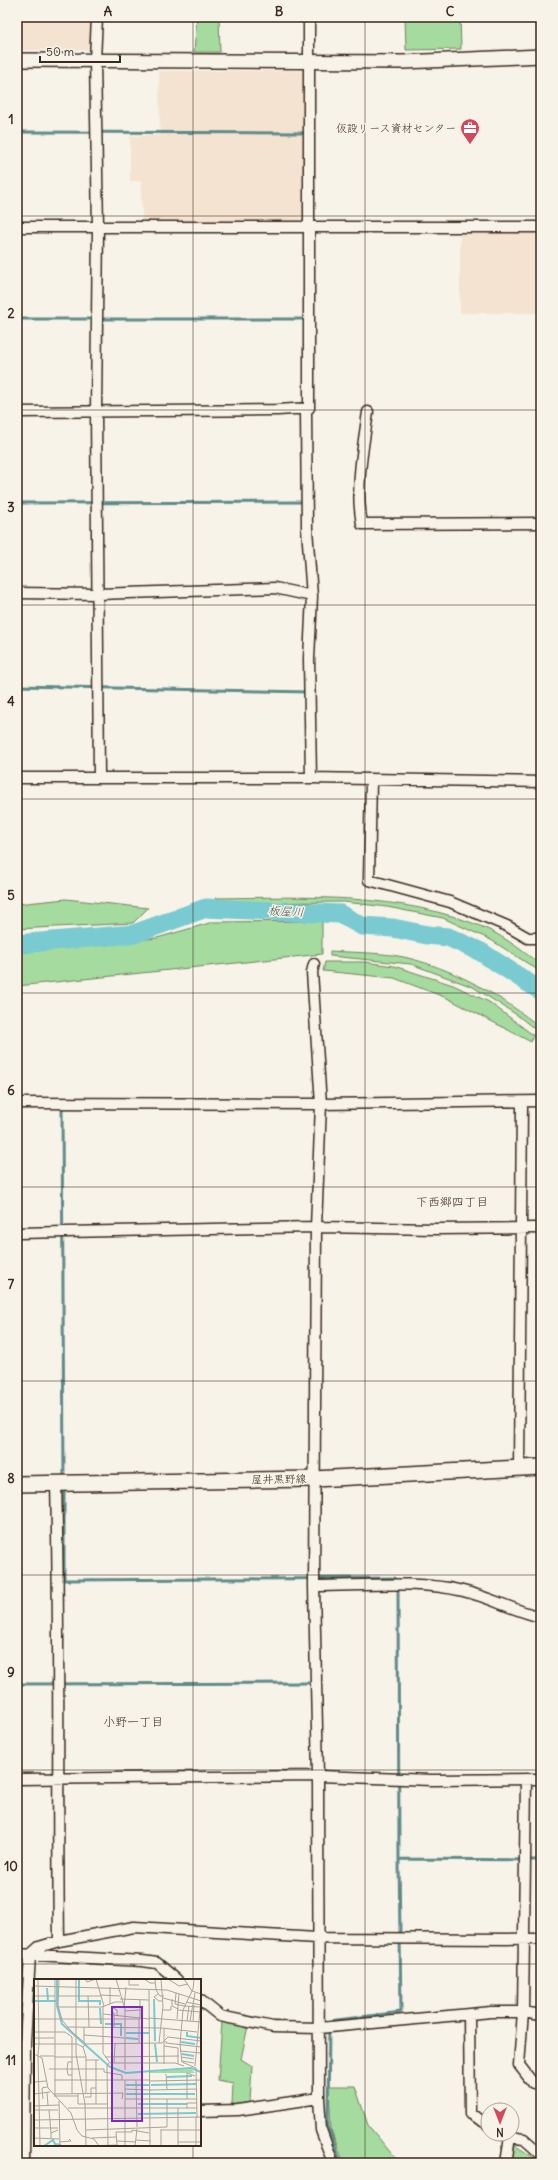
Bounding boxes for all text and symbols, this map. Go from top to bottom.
text: A [104,3,113,20]
text: B [275,3,284,20]
text: C [446,3,455,20]
scale bar [40,38,120,64]
text: 50 m [46,44,75,59]
text: 1 [8,111,14,128]
office icon: 仮設リース資材センター [459,117,481,145]
place label: 仮設リース資材センター [336,121,456,135]
text: 2 [7,305,15,322]
text: 3 [7,499,15,516]
text: 4 [7,693,15,710]
text: 5 [7,887,15,904]
water label: 板屋川 [268,903,304,919]
text: 6 [7,1082,15,1099]
district label: 下西郷四丁目 [416,1194,488,1209]
text: 7 [8,1276,15,1293]
text: 8 [7,1470,15,1487]
street label: 屋井黒野線 [251,1472,307,1486]
text: 9 [7,1664,15,1681]
district label: 小野一丁目 [103,1714,163,1729]
text: 10 [4,1858,18,1875]
inset map [34,1979,201,2146]
text: 11 [6,2052,16,2069]
north arrow [480,2102,520,2142]
text: N [496,2125,504,2139]

